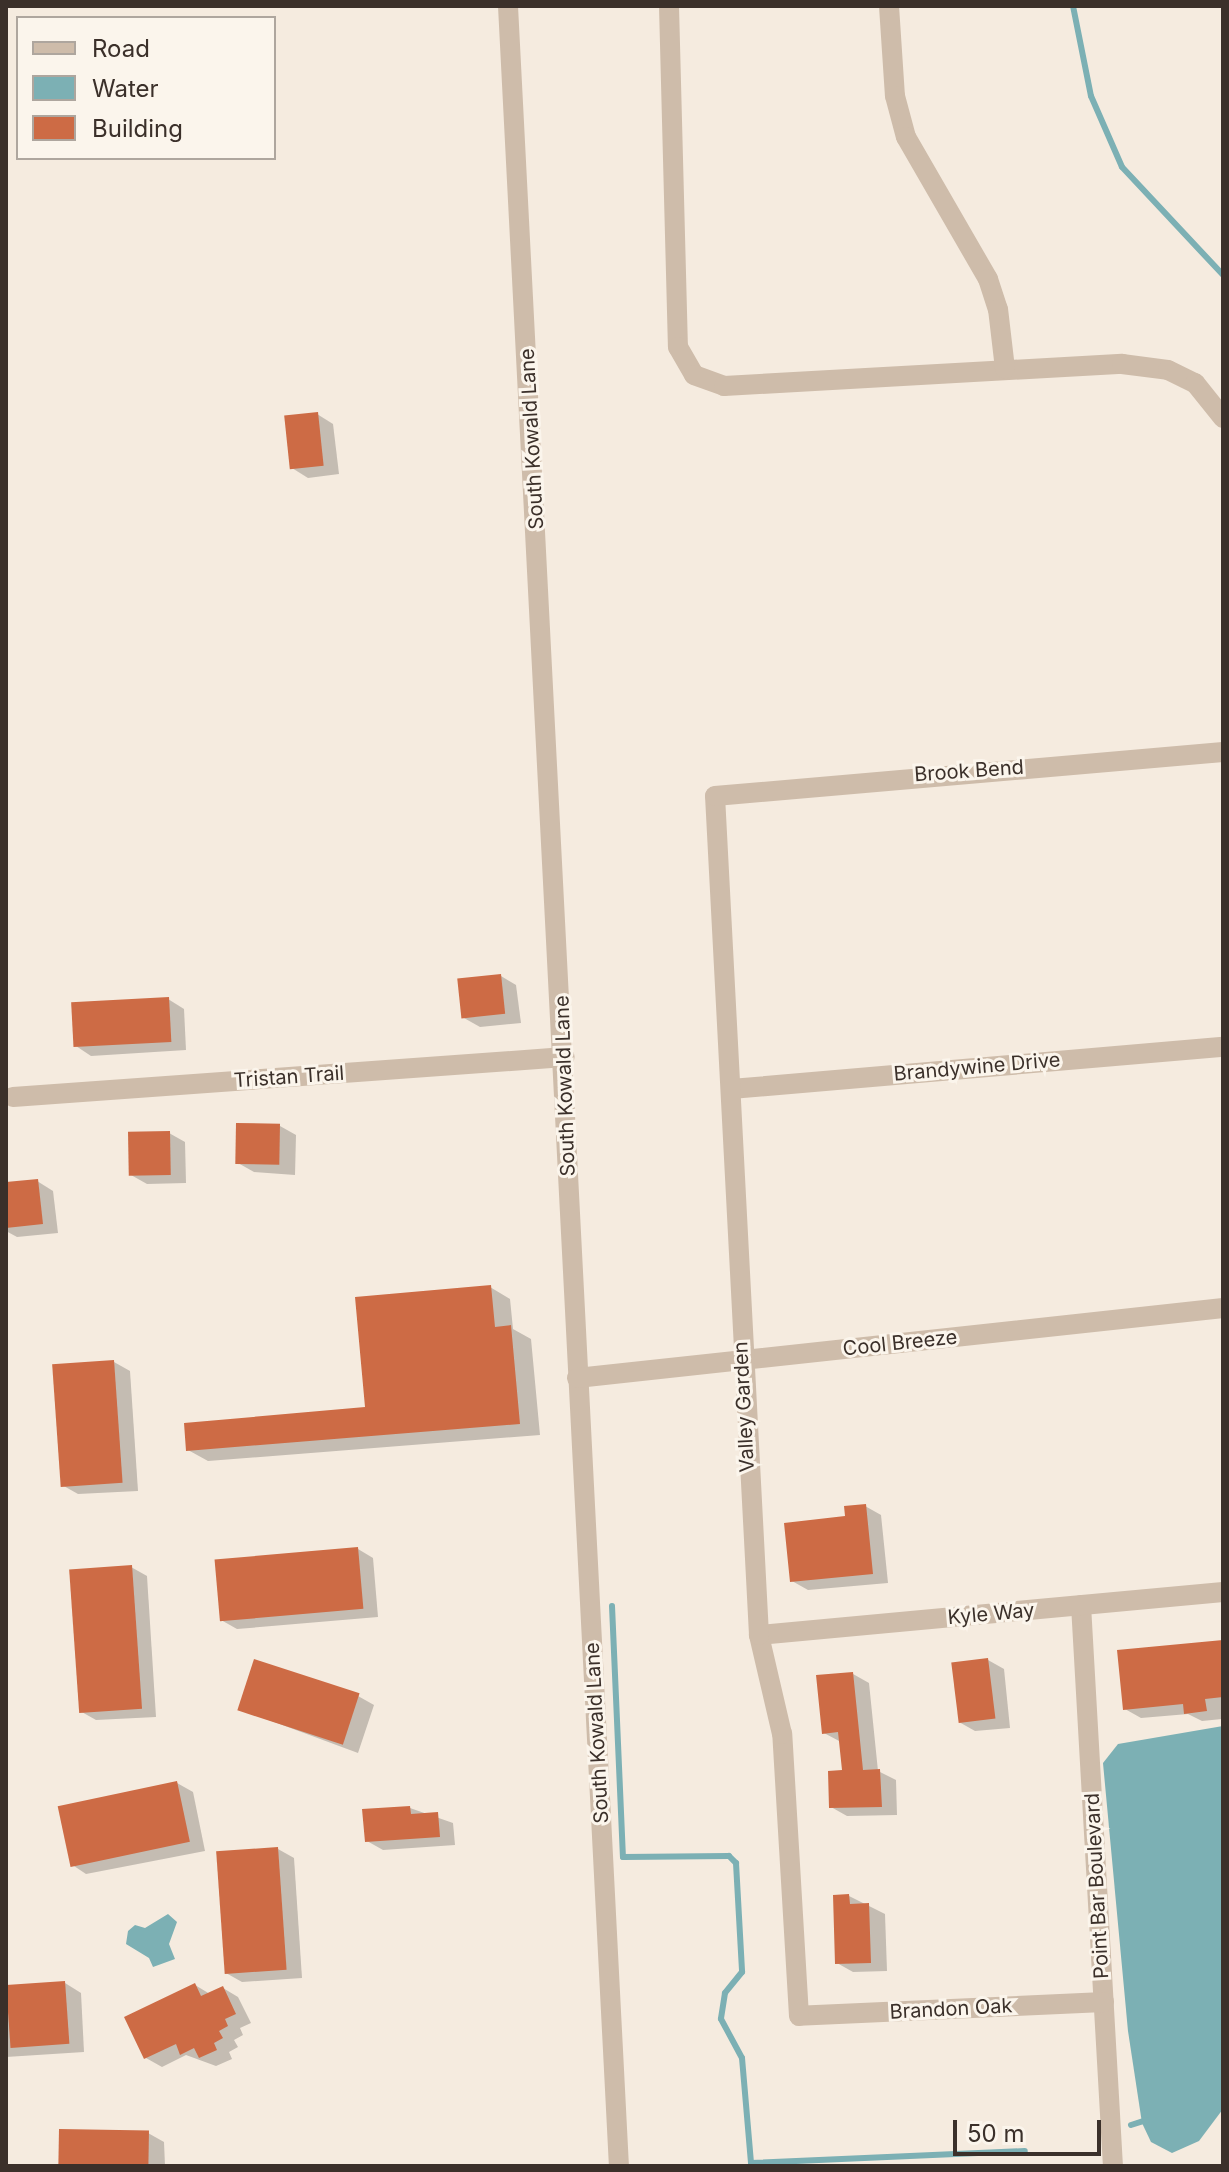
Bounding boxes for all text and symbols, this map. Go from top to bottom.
legend [16,16,276,160]
text: Road [92,34,150,63]
text: Water [92,74,159,103]
text: Building [92,114,183,143]
street label: South Kowald Lane [515,348,549,530]
street label: Brook Bend [913,755,1025,787]
street label: South Kowald Lane [550,995,580,1177]
street label: Brandywine Drive [893,1048,1061,1086]
street label: Tristan Trail [233,1061,345,1093]
street label: Cool Breeze [842,1325,958,1361]
street label: Valley Garden [729,1341,759,1473]
street label: Kyle Way [947,1598,1035,1630]
street label: South Kowald Lane [580,1642,614,1824]
street label: Point Bar Boulevard [1080,1793,1114,1979]
street label: Brandon Oak [889,1994,1013,2024]
scale bar [957,2104,1105,2154]
text: 50 m [967,2119,1025,2148]

